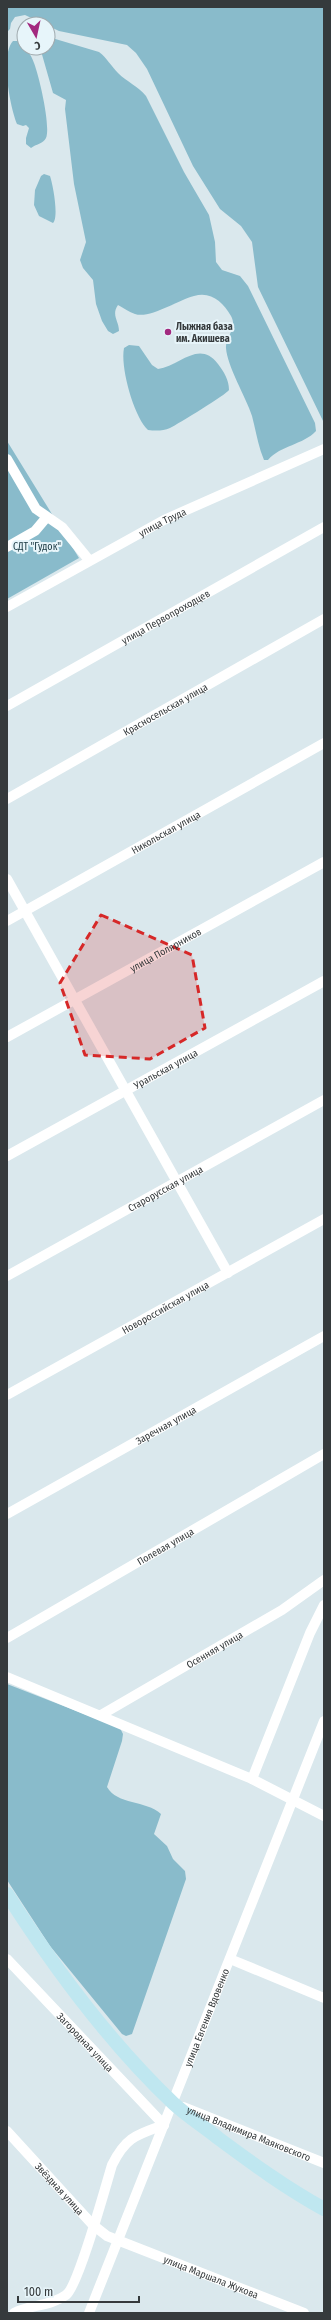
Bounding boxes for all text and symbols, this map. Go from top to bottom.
north arrow [16,16,56,56]
text: С [33,39,41,52]
place label: Лыжная база им. Акишева [176,321,233,345]
marker: Лыжная база им. Акишева [163,327,173,337]
street label: улица Труда [137,506,188,540]
park label: СДТ "Гудок" [13,541,61,553]
street label: улица Первопроходцев [120,588,212,647]
street label: Красносельская улица [121,681,210,739]
street label: Никольская улица [130,809,203,857]
street label: улица Полярников [128,926,204,975]
street label: Уральская улица [131,1047,200,1092]
street label: Старорусская улица [126,1163,205,1215]
street label: Новороссийская улица [120,1279,211,1337]
street label: Заречная улица [134,1404,199,1448]
street label: Полевая улица [135,1526,196,1568]
street label: Осенняя улица [184,1629,245,1671]
street label: улица Евгения Вдовенко [182,1967,232,2069]
street label: Загородная улица [54,2011,115,2075]
street label: улица Владимира Маяковского [185,2104,312,2164]
street label: Звёздная улица [32,2161,86,2218]
street label: улица Маршала Жукова [162,2254,260,2302]
scale bar [18,2278,139,2304]
text: 100 m [24,2285,53,2299]

